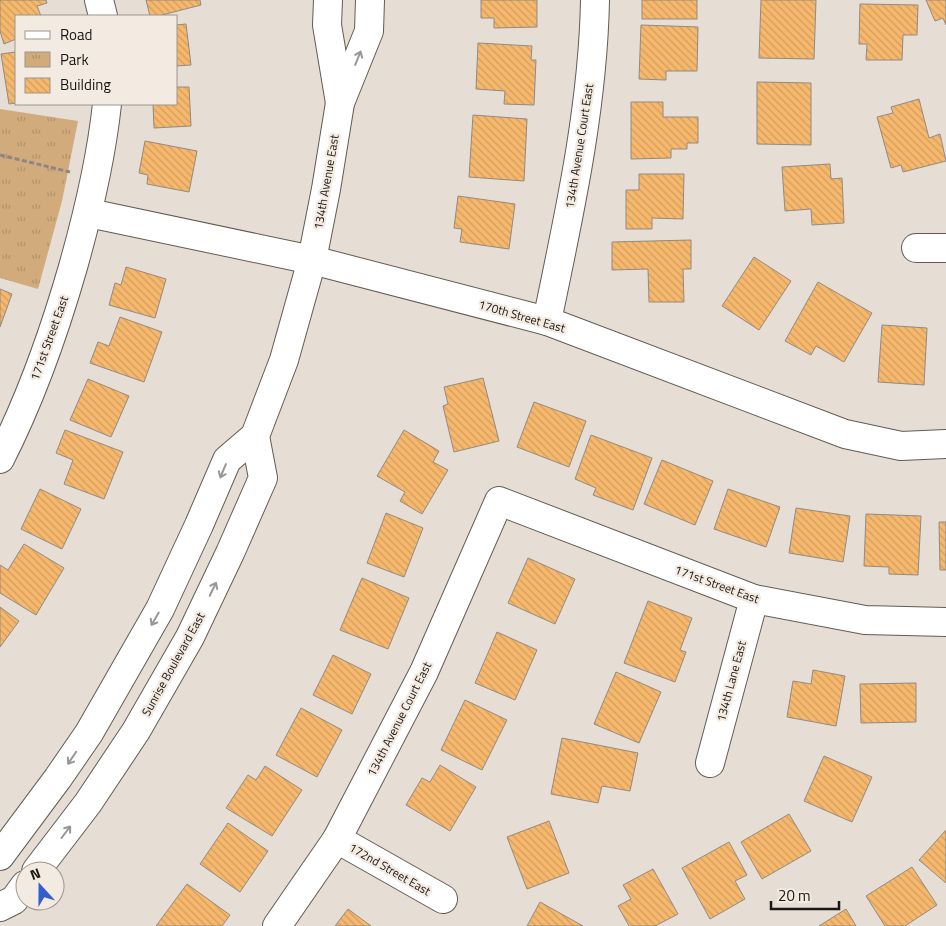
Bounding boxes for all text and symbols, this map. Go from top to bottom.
legend [15,15,178,105]
text: Road [60,23,92,46]
text: Park [60,48,89,71]
one-way arrow [354,51,363,66]
text: Building [60,73,111,96]
street label: 134th Avenue Court East [560,81,598,210]
street label: 134th Avenue East [308,132,344,231]
street label: 171st Street East [25,292,73,383]
street label: 170th Street East [476,295,568,338]
one-way arrow [217,463,227,478]
street label: 171st Street East [672,560,763,608]
one-way arrow [209,582,218,597]
street label: Sunrise Boulevard East [136,608,210,719]
one-way arrow [149,611,159,625]
street label: 134th Lane East [711,638,751,723]
street label: 134th Avenue Court East [362,658,436,780]
one-way arrow [66,751,77,765]
one-way arrow [60,826,71,839]
street label: 172nd Street East [346,838,435,901]
north arrow [15,861,65,911]
text: N [27,862,43,885]
scale bar [771,878,838,910]
text: 20 m [778,884,811,907]

